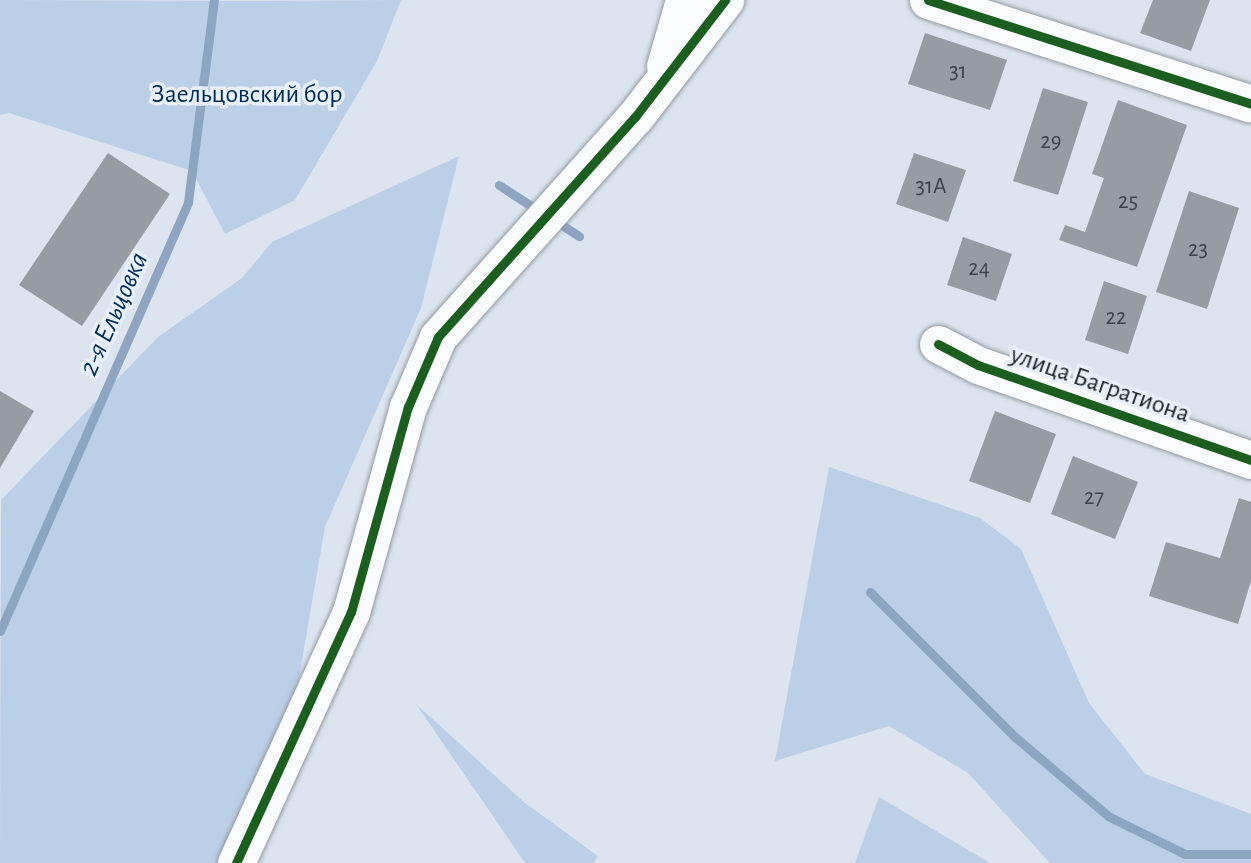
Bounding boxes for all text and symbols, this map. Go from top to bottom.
house number: 31 [949,58,967,86]
park label: Заельцовский бор [152,79,342,111]
house number: 29 [1040,128,1062,156]
house number: 31А [916,173,946,201]
house number: 25 [1118,188,1138,216]
house number: 23 [1188,236,1208,264]
water label: 2-я Ельцовка [72,247,156,381]
house number: 24 [968,255,990,283]
house number: 22 [1106,304,1126,332]
street label: улица Багратиона [1006,340,1194,430]
house number: 27 [1084,484,1104,512]

